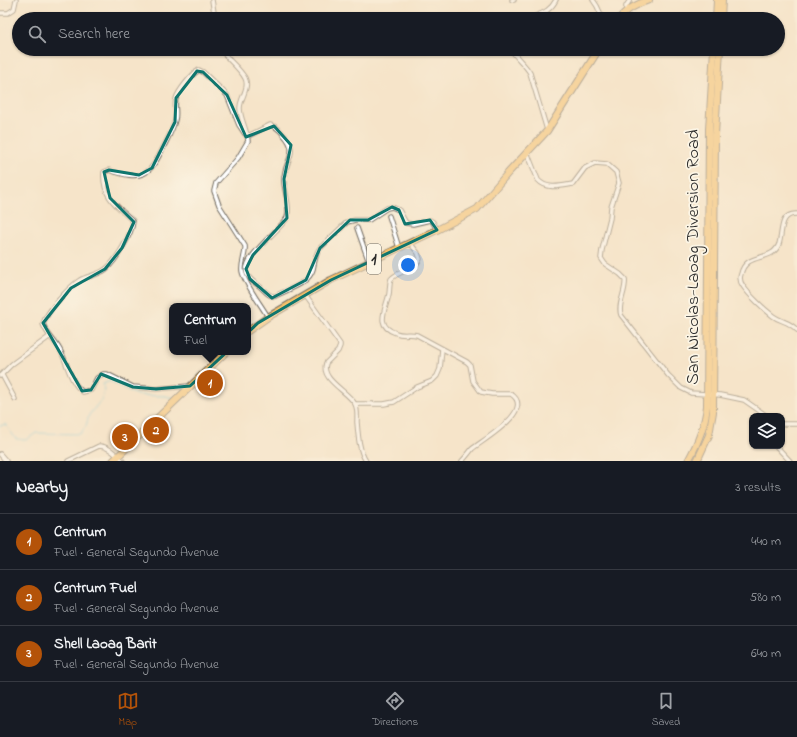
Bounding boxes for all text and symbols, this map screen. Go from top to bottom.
search box [12,12,785,56]
icon: search [26,23,48,45]
text: Search here [58,23,130,45]
street label: San Nicolas-Laoag Diversion Road [681,129,708,385]
road number: 1 [367,244,381,274]
your location [398,255,418,275]
popup [169,303,251,355]
text: Centrum [184,309,236,331]
text: Fuel [184,331,207,350]
pin: 1 [197,368,223,398]
map controls [749,413,785,449]
button: layers [749,413,785,449]
pin: 2 [143,415,169,445]
pin: 3 [112,422,138,452]
text: Nearby [16,475,68,500]
text: 3 results [735,478,781,497]
text: Centrum [54,521,106,543]
text: 1 [27,532,31,551]
text: 440 m [751,532,781,551]
text: Fuel · General Segundo Avenue [54,543,219,562]
text: Centrum Fuel [54,577,136,599]
text: 2 [26,588,32,607]
text: 580 m [750,588,781,607]
text: Fuel · General Segundo Avenue [54,599,219,618]
text: Shell Laoag Barit [54,633,157,655]
text: 3 [26,644,32,663]
text: 640 m [751,644,781,663]
text: Fuel · General Segundo Avenue [54,655,219,674]
tab: Map [117,690,139,730]
tab: Directions [372,690,418,730]
tab: Saved [652,690,680,730]

